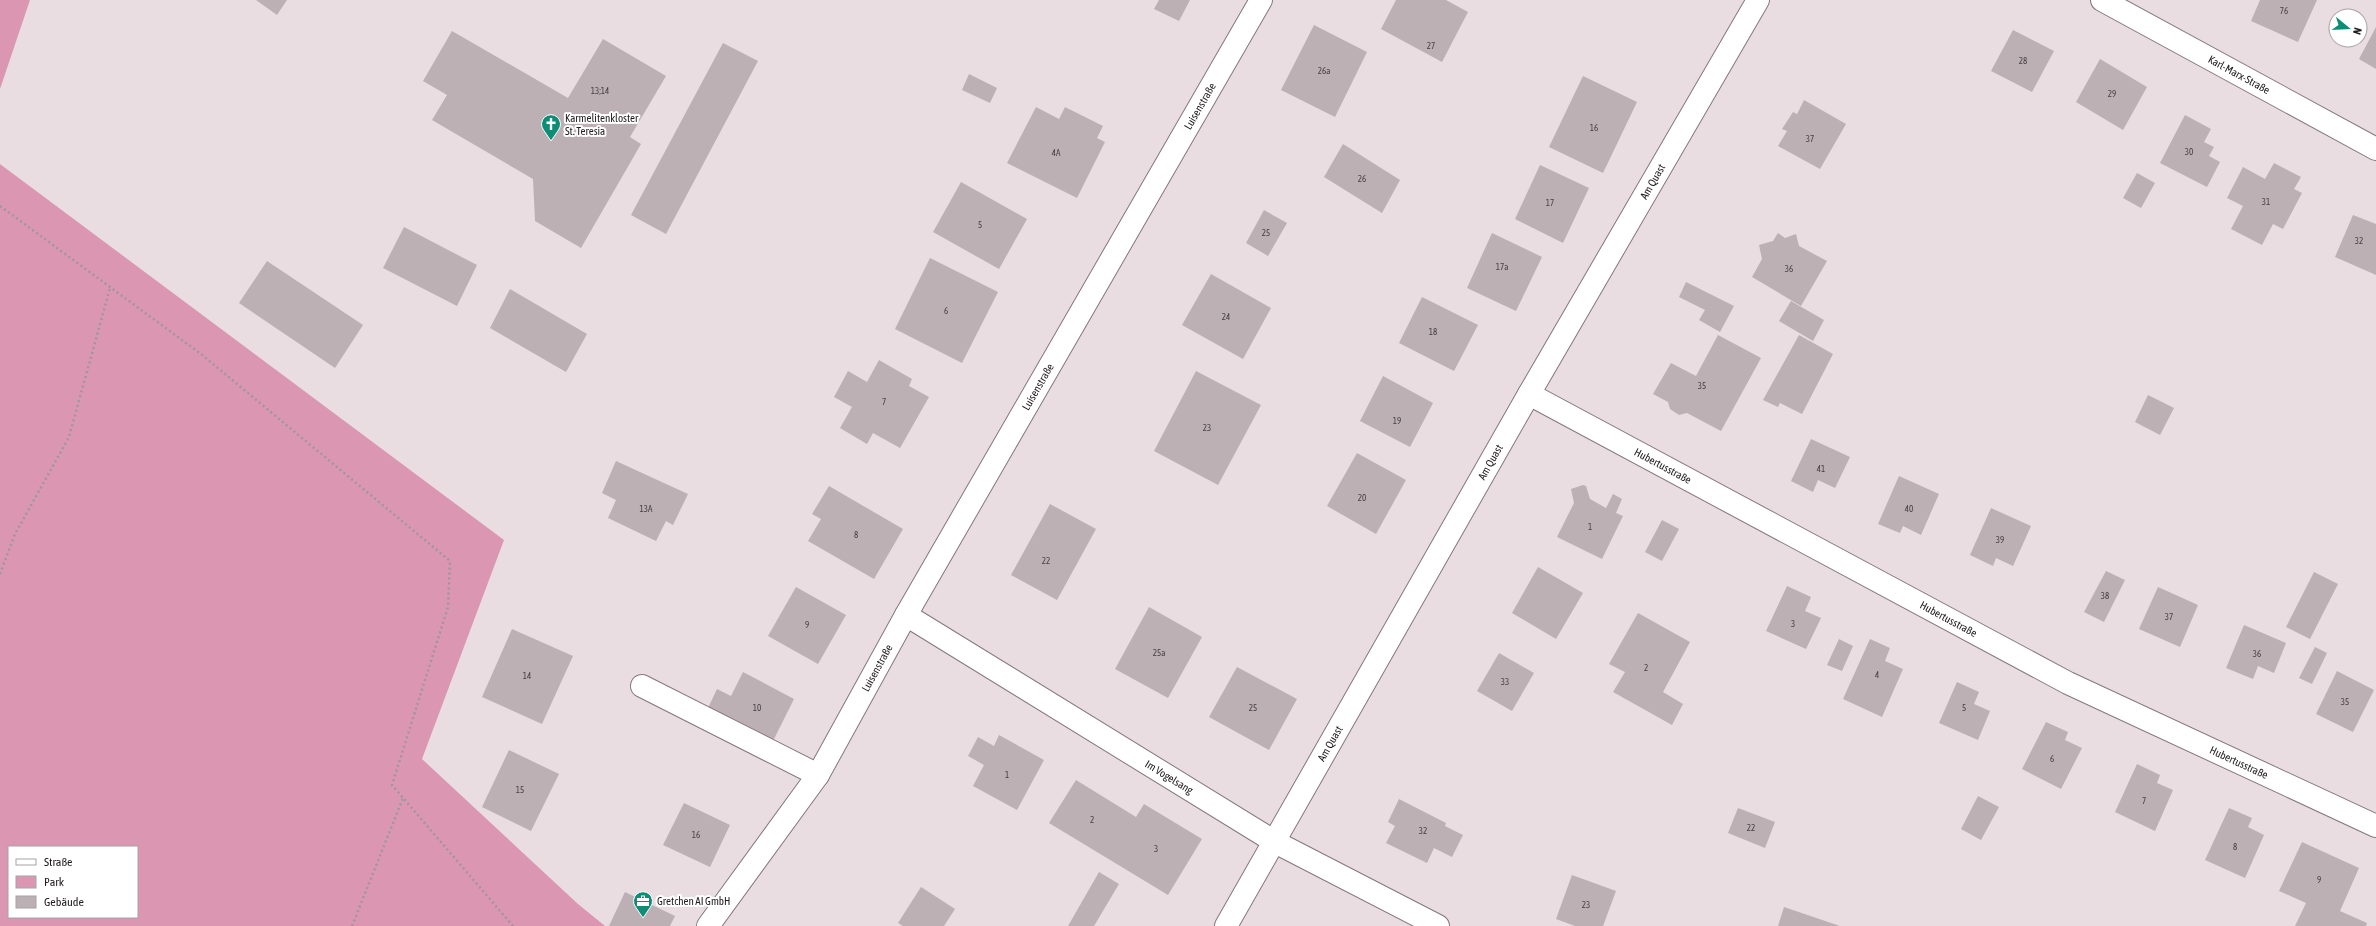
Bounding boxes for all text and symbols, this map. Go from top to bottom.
house number: 76 [2280,6,2288,16]
north arrow [2328,8,2368,48]
text: N [2351,26,2364,36]
house number: 27 [1427,41,1435,51]
street label: Karl-Marx-Straße [2206,53,2272,96]
house number: 28 [2019,56,2027,66]
house number: 26a [1318,66,1330,76]
street label: Luisenstraße [1182,81,1218,132]
house number: 13;14 [591,86,609,96]
house number: 29 [2108,89,2116,99]
place label: Karmelitenkloster St. Teresia [565,112,639,137]
church icon: Karmelitenkloster St. Teresia [540,113,562,141]
house number: 16 [1590,123,1598,133]
house number: 37 [1806,134,1814,144]
house number: 30 [2185,147,2193,157]
house number: 4A [1052,148,1061,158]
street label: Am Quast [1638,162,1667,201]
house number: 26 [1358,174,1366,184]
house number: 31 [2262,197,2270,207]
house number: 17 [1546,198,1554,208]
house number: 5 [978,220,982,230]
house number: 25 [1262,228,1270,238]
house number: 32 [2355,236,2363,246]
house number: 17a [1496,262,1508,272]
house number: 36 [1785,264,1793,274]
house number: 6 [944,306,948,316]
house number: 24 [1222,312,1230,322]
house number: 18 [1429,327,1437,337]
street label: Luisenstraße [1020,361,1056,412]
house number: 35 [1698,381,1706,391]
house number: 7 [882,397,886,407]
house number: 19 [1393,416,1401,426]
house number: 23 [1203,423,1211,433]
street label: Am Quast [1475,442,1505,482]
street label: Hubertusstraße [1632,446,1694,486]
house number: 41 [1817,464,1825,474]
house number: 20 [1358,493,1366,503]
house number: 13A [640,504,653,514]
house number: 40 [1905,504,1913,514]
house number: 1 [1588,522,1592,532]
house number: 8 [854,530,858,540]
house number: 39 [1996,535,2004,545]
house number: 22 [1042,556,1050,566]
house number: 38 [2101,591,2109,601]
street label: Hubertusstraße [1918,599,1979,639]
house number: 37 [2165,612,2173,622]
house number: 3 [1791,619,1795,629]
house number: 9 [805,620,809,630]
street label: Luisenstraße [859,642,895,694]
house number: 25a [1153,648,1165,658]
house number: 36 [2253,649,2261,659]
house number: 2 [1644,663,1648,673]
house number: 4 [1875,670,1879,680]
house number: 14 [523,671,531,681]
house number: 33 [1501,677,1509,687]
house number: 35 [2341,697,2349,707]
house number: 10 [753,703,761,713]
house number: 25 [1249,703,1257,713]
house number: 5 [1962,703,1966,713]
street label: Am Quast [1315,724,1345,763]
street label: Hubertusstraße [2208,744,2270,781]
house number: 6 [2050,754,2054,764]
street label: Im Vogelsang [1143,758,1196,796]
house number: 1 [1005,770,1009,780]
house number: 15 [516,785,524,795]
house number: 7 [2142,796,2146,806]
house number: 2 [1090,815,1094,825]
house number: 22 [1747,823,1755,833]
house number: 32 [1419,826,1427,836]
house number: 16 [692,830,700,840]
house number: 8 [2233,842,2237,852]
house number: 3 [1154,844,1158,854]
legend [8,846,138,918]
text: Straße [44,855,72,869]
text: Park [44,875,65,889]
house number: 9 [2317,875,2321,885]
office icon: Gretchen AI GmbH [632,890,654,918]
text: Gebäude [44,895,84,909]
place label: Gretchen AI GmbH [657,895,730,907]
house number: 23 [1582,900,1590,910]

